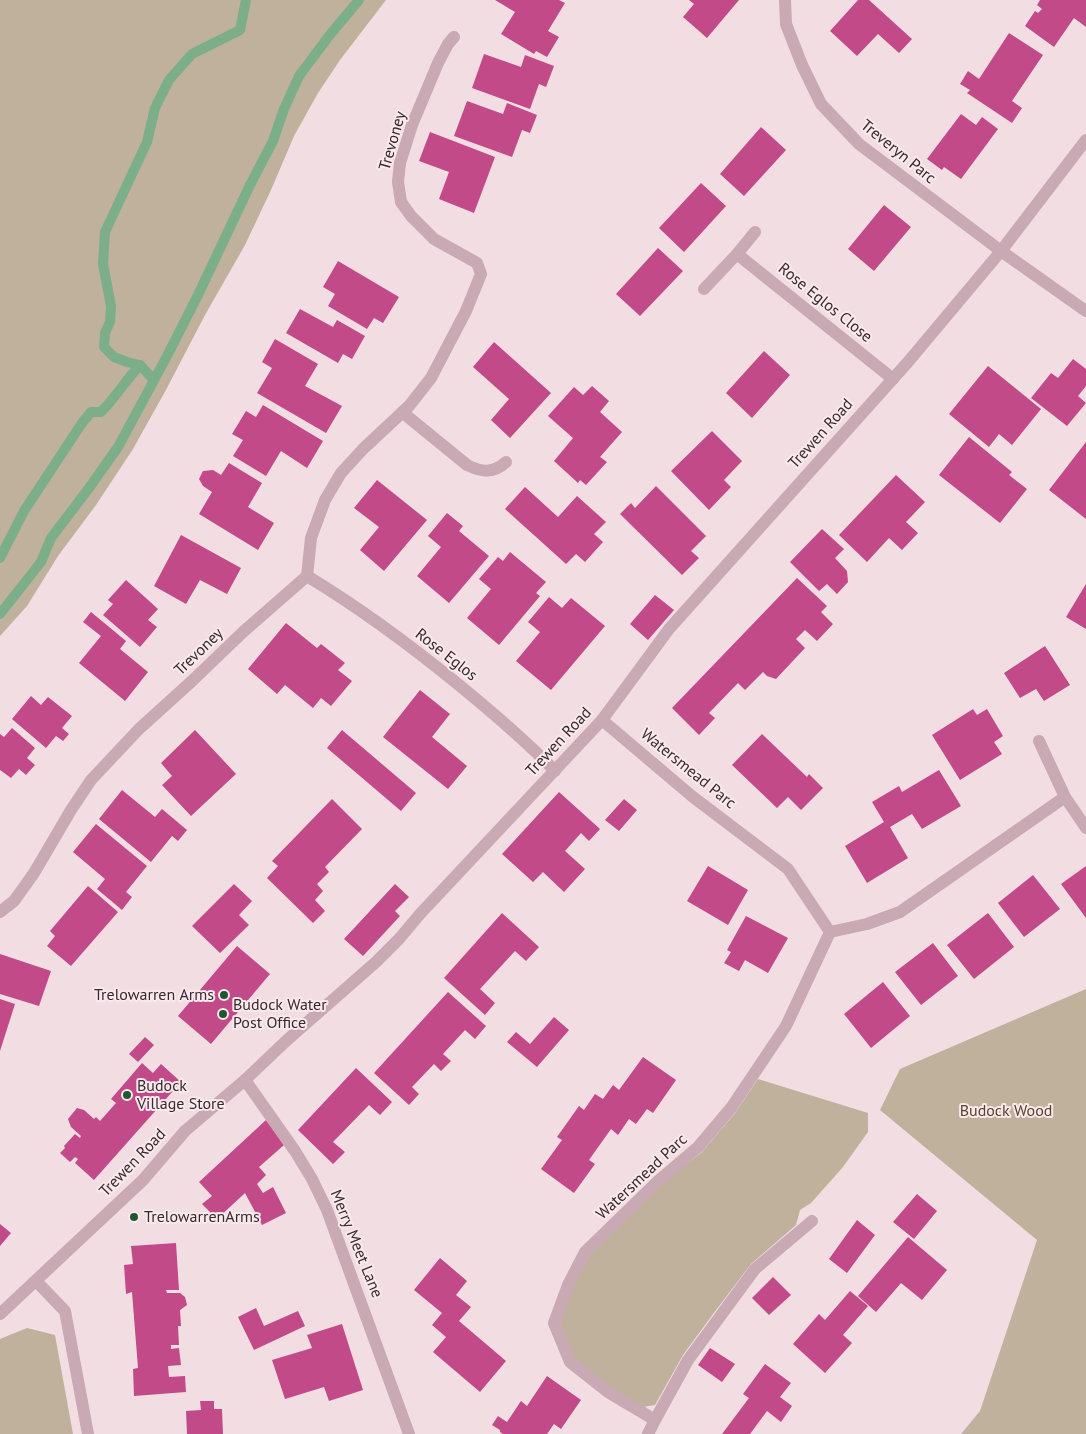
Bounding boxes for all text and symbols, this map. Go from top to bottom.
street label: Trevoney [375,109,411,173]
street label: Treveryn Parc [857,116,939,188]
street label: Rose Eglos Close [774,259,876,347]
street label: Trewen Road [785,395,857,473]
street label: Trevoney [171,624,227,680]
street label: Rose Eglos [411,625,481,685]
street label: Trewen Road [522,704,596,780]
street label: Watersmead Parc [636,725,740,813]
place label: Trelowarren Arms [94,985,214,1005]
marker: Trelowarren Arms [218,989,230,1001]
place label: Budock Water Post Office [233,995,327,1033]
marker: Budock Water Post Office [217,1008,229,1020]
place label: Budock Village Store [137,1076,225,1114]
marker: Budock Village Store [121,1089,133,1101]
park label: Budock Wood [960,1101,1052,1121]
street label: Trewen Road [96,1125,170,1201]
street label: Watersmead Parc [593,1130,691,1224]
street label: Merry Meet Lane [326,1187,386,1301]
place label: TrelowarrenArms [144,1207,260,1227]
marker: TrelowarrenArms [128,1211,140,1223]

